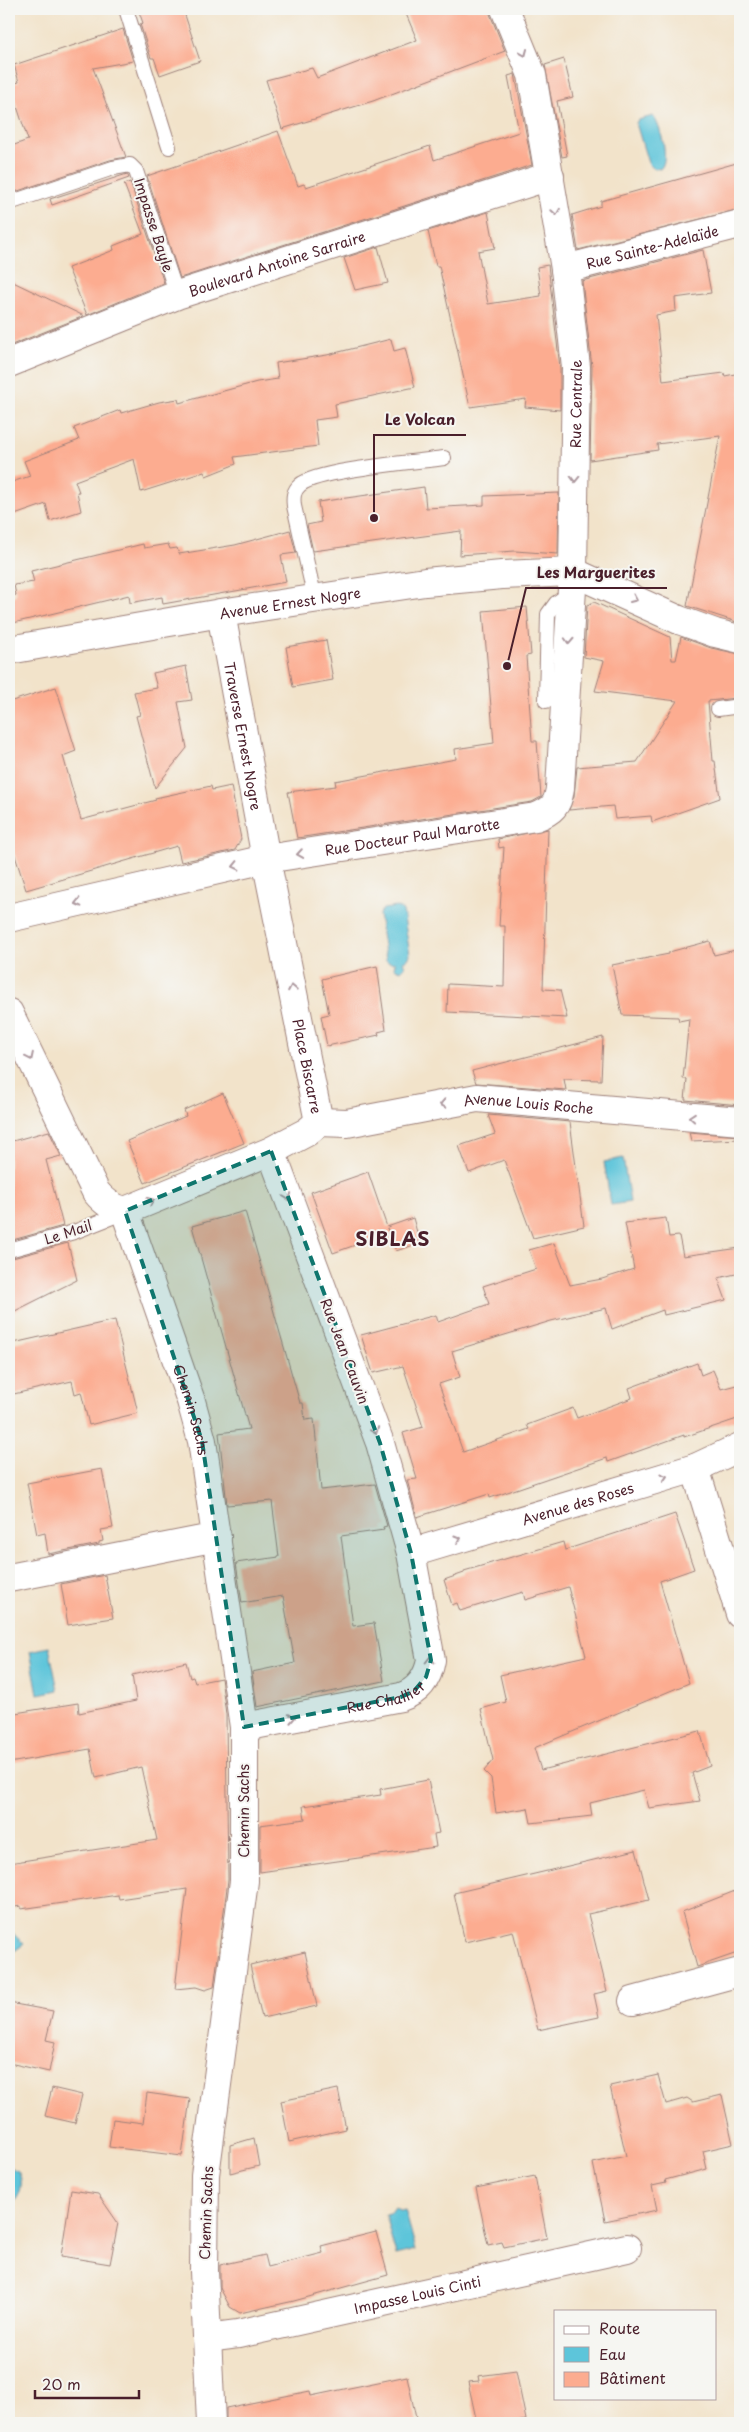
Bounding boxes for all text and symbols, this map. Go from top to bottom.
one-way arrow [518,49,528,57]
street label: Impasse Bayle [129,175,179,275]
one-way arrow [550,209,561,217]
street label: Rue Sainte-Adelaïde [584,219,721,274]
street label: Boulevard Antoine Sarraire [186,225,368,301]
street label: Rue Centrale [564,359,587,448]
callout: Le Volcan [374,405,466,435]
text: Le Volcan [385,407,455,430]
one-way arrow [570,475,580,483]
callout: Les Marguerites [526,558,667,588]
text: Les Marguerites [537,560,655,583]
street label: Avenue Ernest Nogre [218,581,362,624]
one-way arrow [629,593,638,604]
one-way arrow [564,637,575,645]
street label: Traverse Ernest Nogre [220,660,267,812]
street label: Rue Docteur Paul Marotte [323,812,501,860]
one-way arrow [296,848,304,859]
one-way arrow [232,860,241,871]
one-way arrow [73,897,82,907]
one-way arrow [287,984,298,993]
street label: Place Biscarre [288,1017,328,1116]
one-way arrow [24,1052,34,1061]
street label: Avenue Louis Roche [461,1087,594,1119]
one-way arrow [439,1098,447,1108]
one-way arrow [687,1111,695,1122]
one-way arrow [282,1192,292,1201]
one-way arrow [147,1196,155,1206]
street label: Le Mail [41,1214,95,1250]
district label: SIBLAS [356,1224,431,1252]
street label: Rue Jean Cauvin [315,1295,375,1407]
street label: Chemin Sachs [169,1362,214,1457]
one-way arrow [369,1426,379,1435]
one-way arrow [659,1473,668,1483]
street label: Avenue des Roses [519,1476,636,1530]
one-way arrow [453,1534,462,1544]
one-way arrow [425,1655,435,1663]
street label: Rue Challier [345,1675,430,1718]
one-way arrow [288,1713,296,1723]
street label: Chemin Sachs [233,1764,254,1858]
street label: Chemin Sachs [194,2166,218,2260]
street label: Impasse Louis Cinti [352,2270,483,2319]
legend [554,2310,716,2400]
text: Route [599,2316,640,2339]
text: Eau [599,2342,626,2365]
text: Bâtiment [599,2366,666,2389]
scale bar [35,2367,139,2399]
text: 20 m [42,2372,81,2395]

